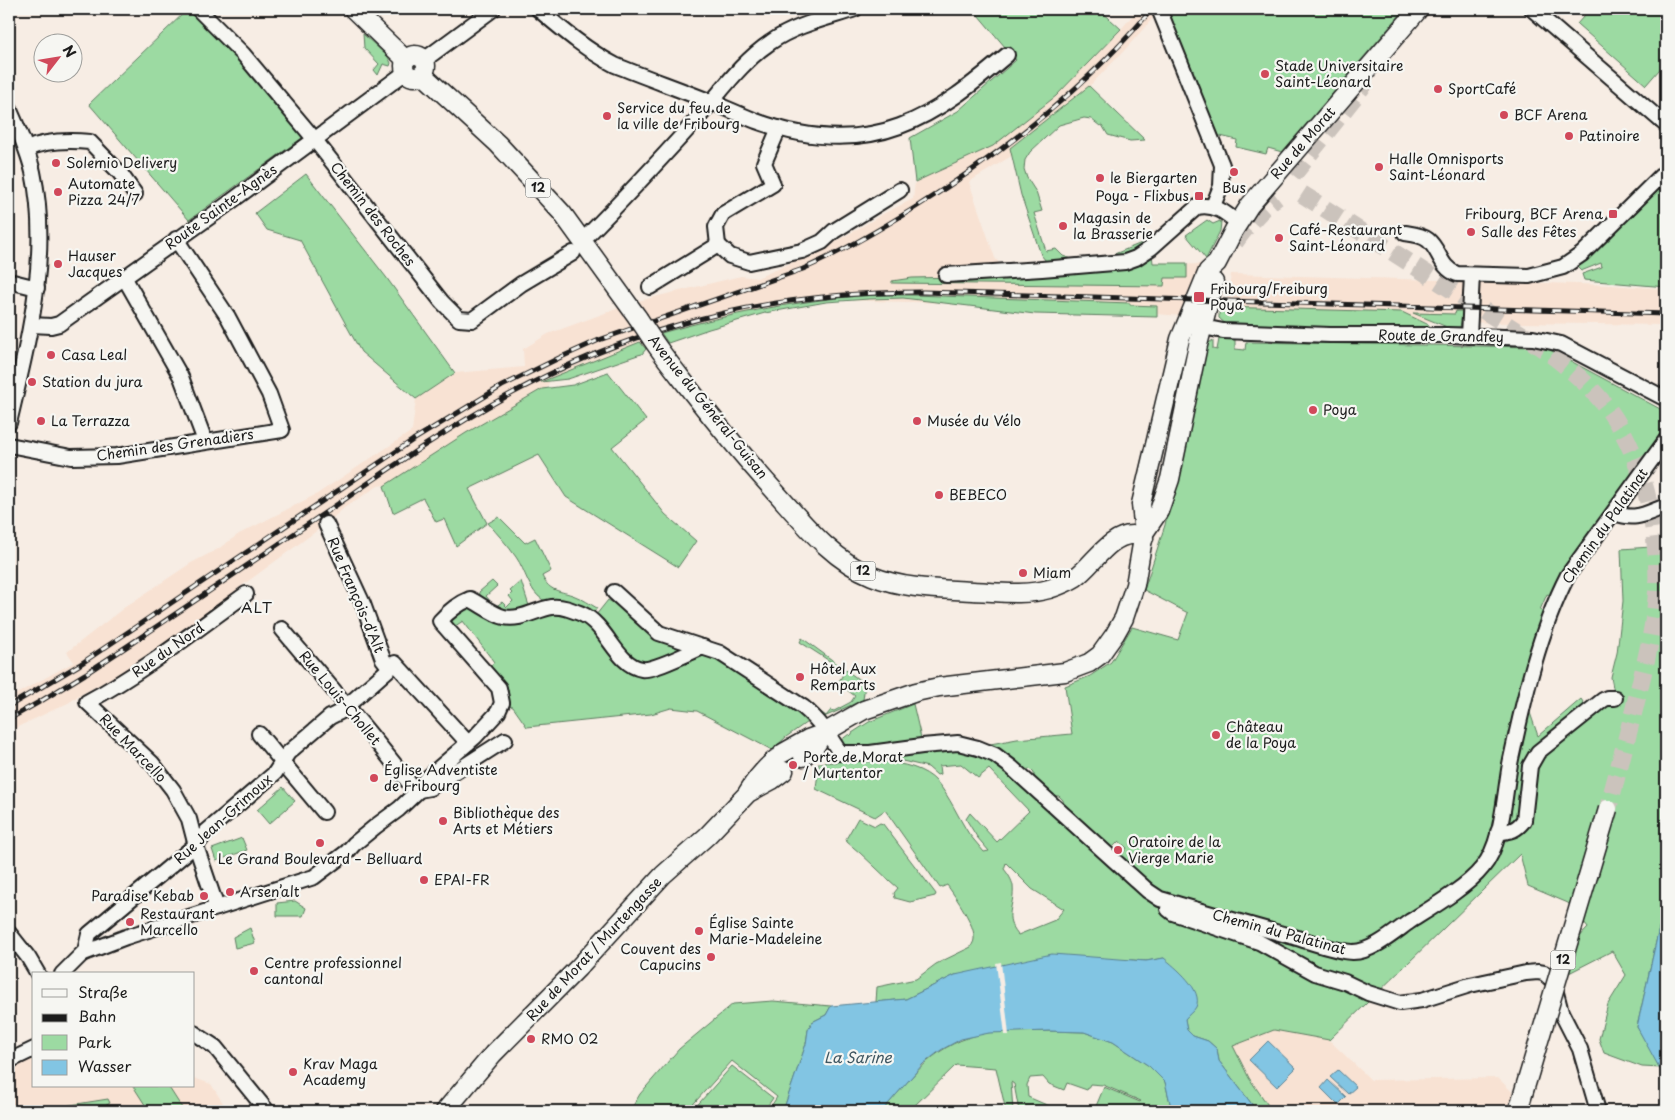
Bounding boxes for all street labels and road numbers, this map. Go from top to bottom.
street label: Rue de Morat [1265,102,1340,183]
street label: Chemin des Roches [326,157,421,270]
street label: Route Sainte-Agnès [160,159,281,254]
road number: 12 [526,178,550,198]
street label: Route de Grandfey [1378,324,1504,347]
street label: Avenue du Général-Guisan [644,330,773,483]
street label: Chemin des Grenadiers [95,423,255,466]
street label: Chemin du Palatinat [1557,463,1653,588]
street label: Rue François-d'Alt [323,534,390,656]
road number: 12 [850,562,876,580]
street label: Rue du Nord [127,617,208,682]
street label: Rue Louis-Chollet [295,646,386,750]
street label: Rue Marcello [95,709,172,787]
street label: Rue Jean-Grimoux [169,769,277,869]
street label: Rue de Morat / Murtengasse [521,872,666,1025]
street label: Chemin du Palatinat [1210,904,1349,960]
road number: 12 [1550,950,1576,970]

